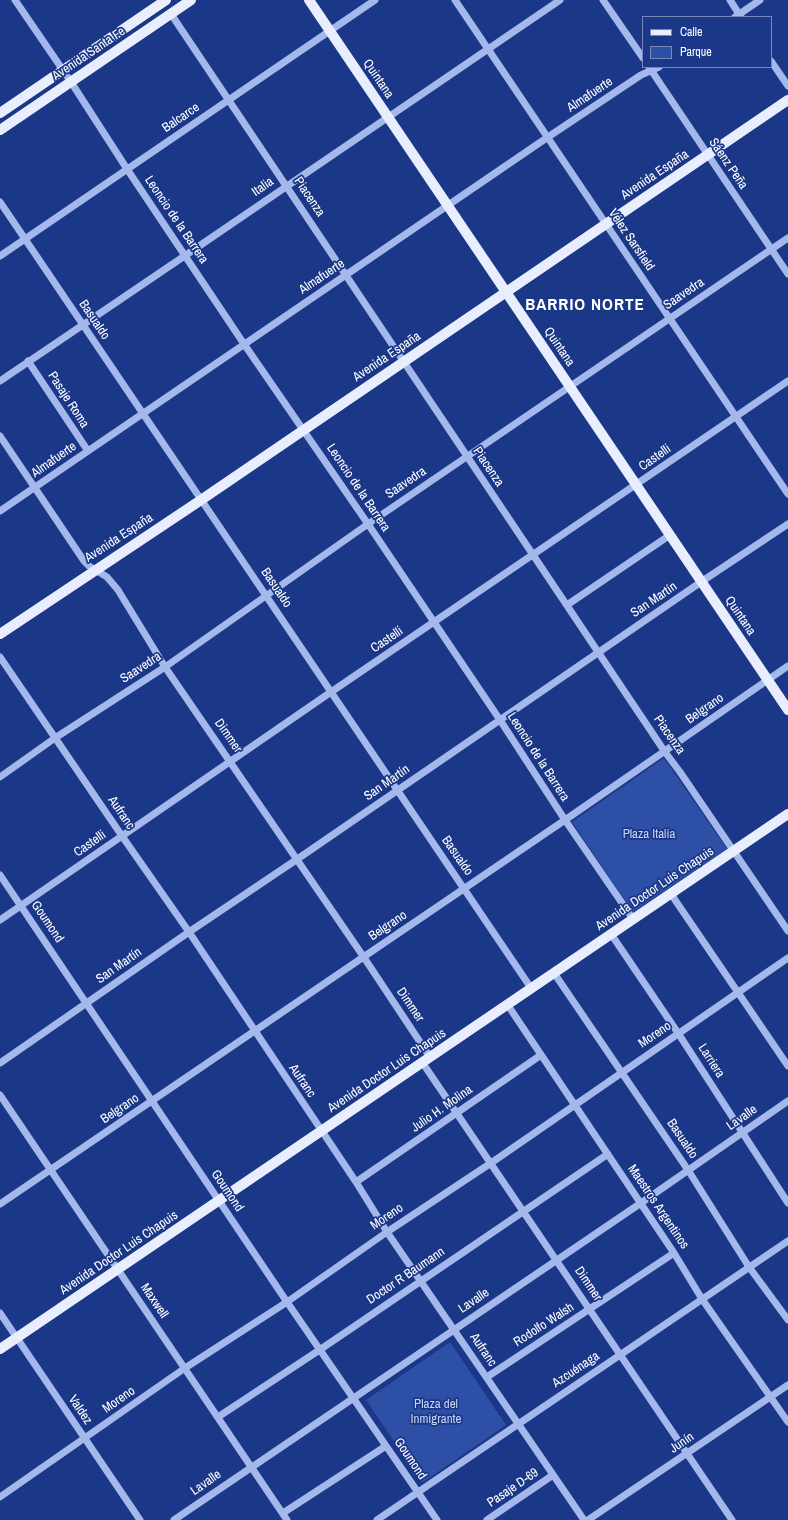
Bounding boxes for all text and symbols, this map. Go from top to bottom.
legend [642,16,772,68]
street label: Avenida Santa Fe [50,24,128,84]
text: Calle [680,24,702,40]
text: Parque [680,44,712,60]
street label: Quintana [359,56,397,102]
street label: Almafuerte [564,74,616,116]
street label: Balcarce [159,100,203,136]
street label: Sáenz Peña [705,136,751,192]
street label: Avenida España [618,147,692,203]
street label: Leoncio de la Barrera [141,173,211,267]
street label: Italia [249,174,277,200]
street label: Piacenza [290,174,328,220]
street label: Vélez Sarsfield [605,206,657,274]
street label: Almafuerte [296,256,348,298]
street label: Saavedra [661,275,707,313]
district label: BARRIO NORTE [525,295,645,315]
street label: Basualdo [75,297,113,343]
street label: Quintana [540,324,578,370]
street label: Avenida España [350,329,424,385]
street label: Pasaje Roma [44,369,92,431]
street label: Almafuerte [28,439,80,481]
street label: Leoncio de la Barrera [323,441,393,535]
street label: Castelli [636,441,674,475]
street label: Piacenza [469,444,507,490]
street label: Saavedra [383,464,429,502]
street label: Avenida España [82,510,156,566]
street label: Basualdo [257,565,295,611]
street label: San Martín [628,579,680,621]
street label: Quintana [721,593,759,639]
street label: Castelli [368,624,406,656]
street label: Saavedra [118,649,164,687]
street label: Belgrano [683,690,727,728]
street label: Leoncio de la Barrera [504,710,572,804]
street label: Piacenza [650,712,688,758]
street label: Dimmer [211,716,245,756]
street label: San Martín [361,762,413,804]
street label: Aufranc [104,793,138,833]
street label: Castelli [71,827,109,861]
park label: Plaza Italia [623,827,675,843]
street label: Basualdo [438,833,476,879]
street label: Avenida Doctor Luis Chapuis [593,844,717,934]
street label: Goumond [27,898,67,946]
street label: Belgrano [366,908,410,944]
street label: San Martín [93,945,145,987]
street label: Dimmer [393,985,427,1025]
street label: Moreno [636,1018,674,1052]
street label: Avenida Doctor Luis Chapuis [325,1026,449,1116]
street label: Larriera [694,1041,728,1081]
street label: Aufranc [285,1061,319,1101]
street label: Julio H. Molina [408,1082,476,1136]
street label: Belgrano [98,1091,142,1127]
street label: Lavalle [724,1102,760,1134]
street label: Basualdo [663,1116,701,1162]
street label: Maestros Argentinos [624,1162,692,1252]
street label: Goumond [207,1167,247,1215]
street label: Moreno [368,1200,406,1234]
street label: Avenida Doctor Luis Chapuis [57,1208,181,1298]
street label: Doctor R Baumann [364,1244,448,1308]
street label: Dimmer [571,1264,605,1304]
street label: Maxwell [137,1281,171,1321]
street label: Lavalle [456,1285,492,1317]
street label: Rodolfo Walsh [511,1300,577,1350]
street label: Aufranc [466,1330,500,1370]
street label: Azcuénaga [550,1349,602,1391]
street label: Moreno [100,1383,138,1417]
street label: Valdez [65,1392,95,1428]
park label: Plaza del Inmigrante [411,1397,461,1428]
street label: Junín [667,1429,697,1457]
street label: Goumond [390,1435,430,1483]
street label: Pasaje D-69 [484,1465,542,1511]
street label: Lavalle [188,1467,224,1499]

